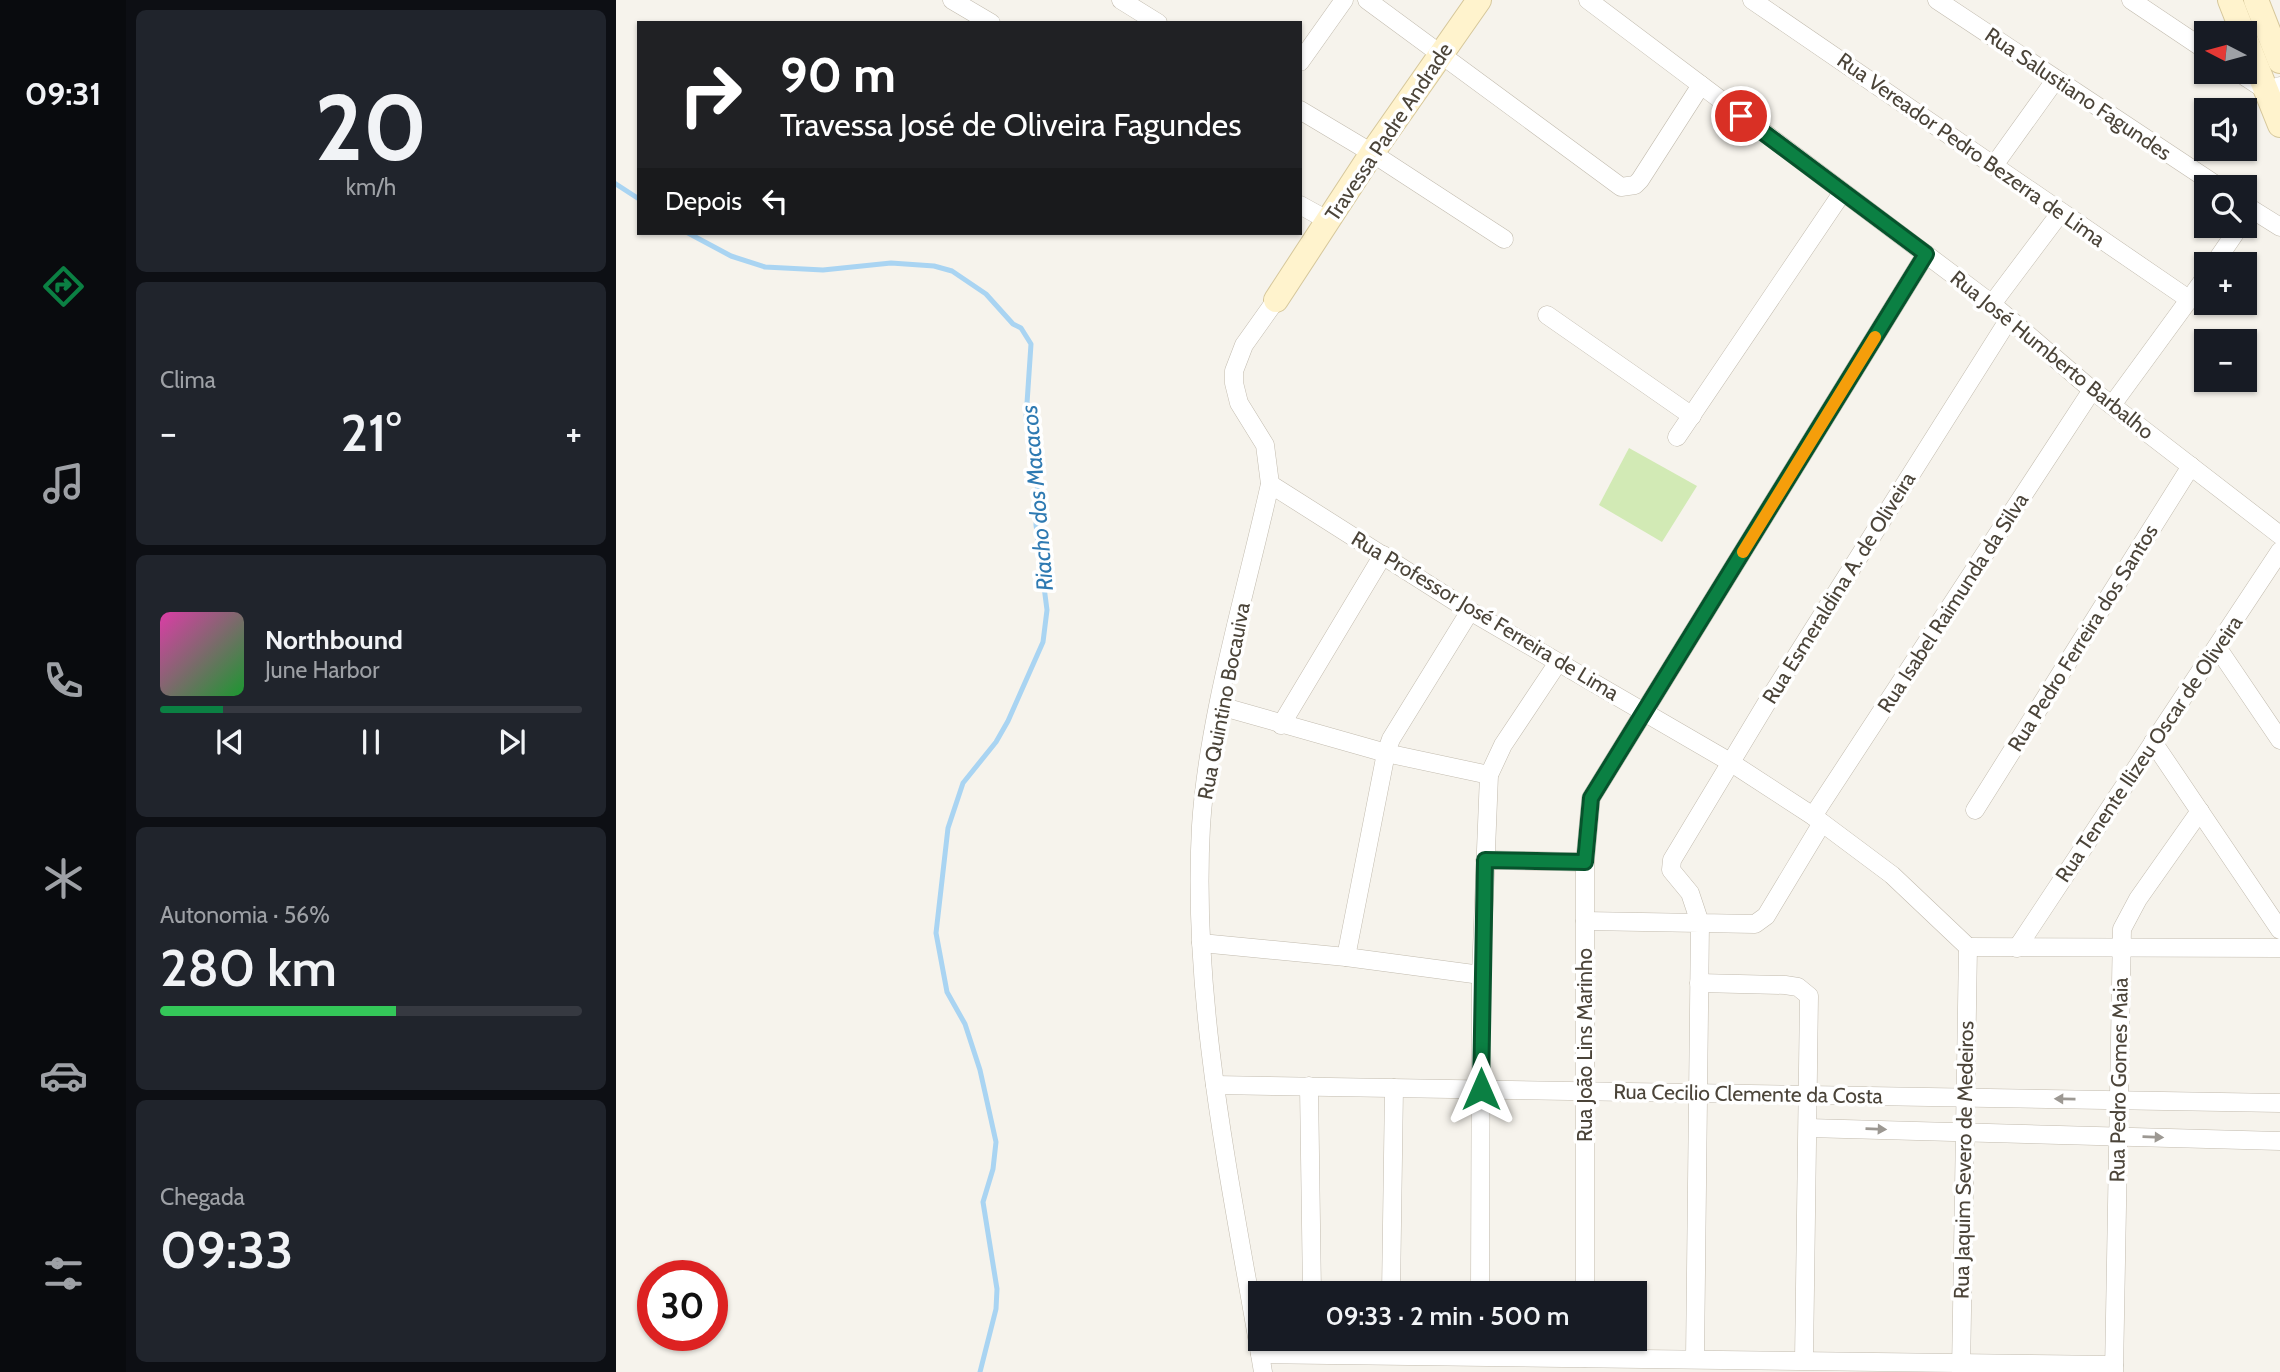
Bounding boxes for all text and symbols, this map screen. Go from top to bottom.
north arrow [2194,21,2258,84]
map controls [2194,21,2257,392]
street label: Rua Salustiano Fagundes [1981,22,2176,165]
street label: Travessa Padre Andrade [1320,38,1458,225]
text: 90 m [780,45,896,104]
street label: Rua Vereador Pedro Bezerra de Lima [1833,47,2110,252]
icon: right [665,49,756,140]
text: 20 [315,72,427,183]
text: 09:31 [25,74,101,113]
pin [1711,86,1771,146]
icon: arrive [1722,97,1760,135]
button: sound [2194,98,2257,161]
text: Travessa José de Oliveira Fagundes [780,105,1241,144]
text: km/h [346,173,396,201]
button: search [2194,175,2257,238]
icon: left [756,182,794,220]
text: Depois [665,185,742,217]
button: + [2194,252,2257,315]
icon: directions [39,262,88,311]
street label: Rua José Humberto Barbalho [1946,265,2159,444]
button: − [2194,329,2257,392]
text: Clima [160,366,216,394]
text: 21° [341,401,401,464]
water label: Riacho dos Macacos [1015,404,1059,592]
text: − [160,409,177,456]
text: + [565,409,582,456]
icon: music [39,459,88,508]
street label: Rua Esmeraldina A. de Oliveira [1757,467,1920,708]
street label: Rua Isabel Raimunda da Silva [1872,488,2033,717]
street label: Rua Pedro Ferreira dos Santos [2002,519,2163,756]
street label: Rua Professor José Ferreira de Lima [1347,526,1623,705]
street label: Rua Quintino Bocauiva [1192,600,1255,802]
street label: Rua Tenente Ilizeu Oscar de Oliveira [2050,611,2247,887]
text: Northbound [265,624,403,656]
icon: phone [39,656,88,705]
text: June Harbor [265,656,379,684]
icon: previous [211,723,249,761]
icon: pause [352,723,390,761]
icon: next [493,723,531,761]
icon: climate [39,854,88,903]
text: Autonomia · 56% [160,901,330,929]
text: 280 km [160,936,337,999]
street label: Rua João Lins Marinho [1572,948,1597,1142]
street label: Rua Pedro Gomes Maia [2104,977,2133,1183]
street label: Rua Jaquim Severo de Medeiros [1949,1020,1978,1299]
icon: car [39,1051,88,1100]
position arrow [1444,1052,1518,1126]
street label: Rua Cecilio Clemente da Costa [1613,1079,1883,1108]
one-way arrow [2054,1094,2076,1105]
one-way arrow [1865,1124,1887,1135]
one-way arrow [2142,1132,2164,1143]
text: Chegada [160,1183,245,1211]
text: 09:33 [160,1218,293,1281]
icon: filters [39,1249,88,1298]
speed limit sign: 30 [637,1260,728,1351]
text: 09:33 · 2 min · 500 m [1326,1300,1569,1332]

